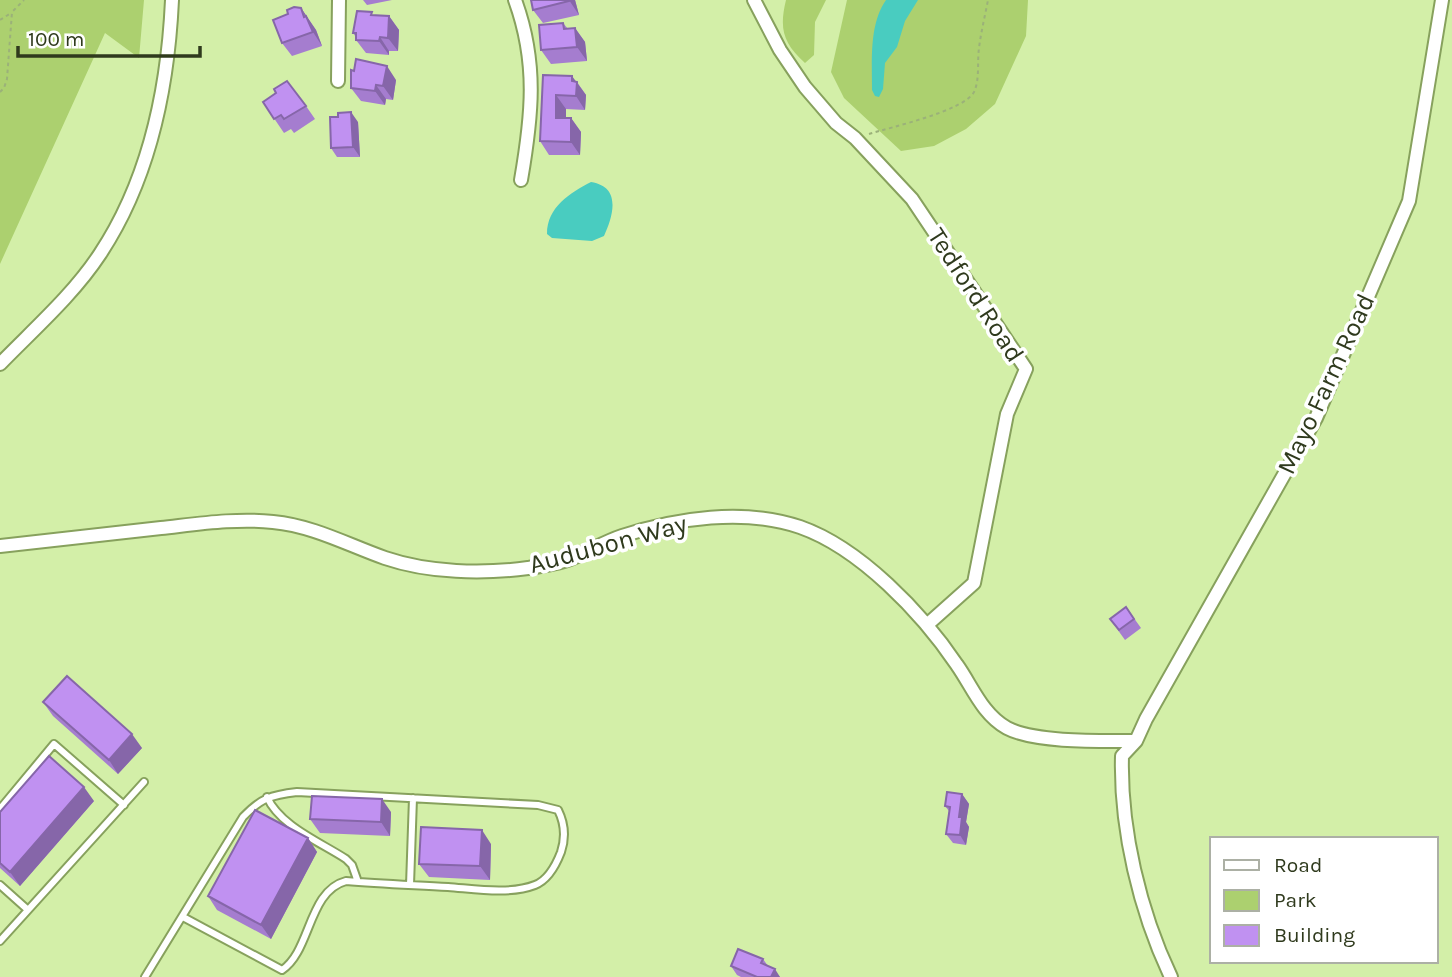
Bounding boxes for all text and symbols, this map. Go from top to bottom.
scale bar [18,14,200,58]
text: 100 m [28,27,85,51]
street label: Tedford Road [921,222,1031,368]
street label: Mayo Farm Road [1271,289,1381,479]
street label: Audubon Way [526,508,690,580]
legend [1210,837,1438,963]
text: Road [1274,853,1322,877]
text: Park [1274,888,1317,912]
text: Building [1274,923,1355,947]

